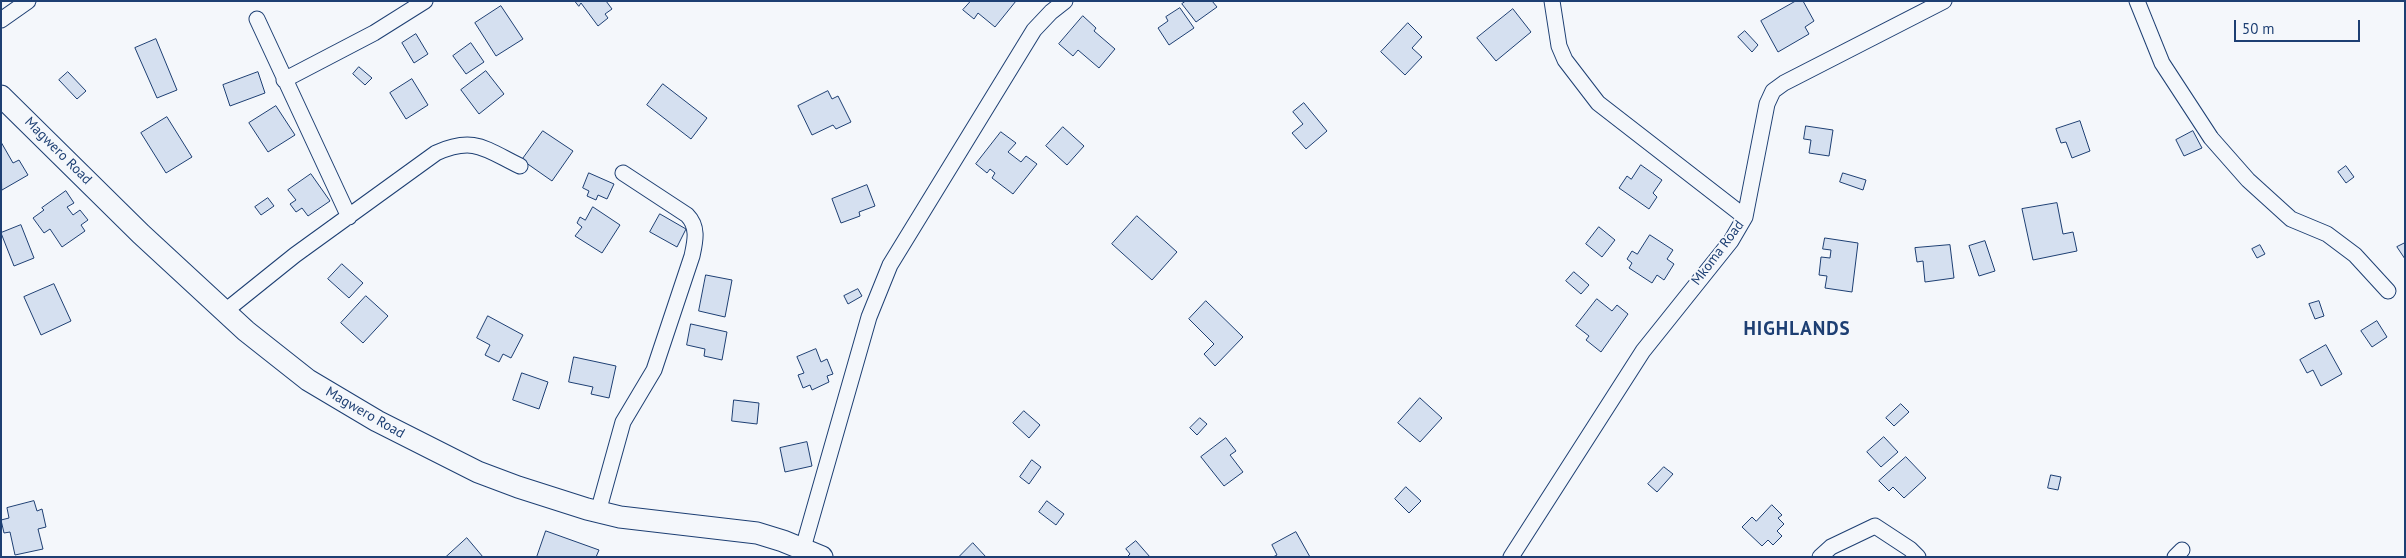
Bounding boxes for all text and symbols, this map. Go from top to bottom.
scale bar [2236,10,2362,42]
text: 50 m [2242,19,2275,38]
street label: Magwero Road [21,114,95,188]
street label: Mkoma Road [1688,217,1748,289]
district label: HIGHLANDS [1742,319,1852,341]
street label: Magwero Road [323,384,407,442]

